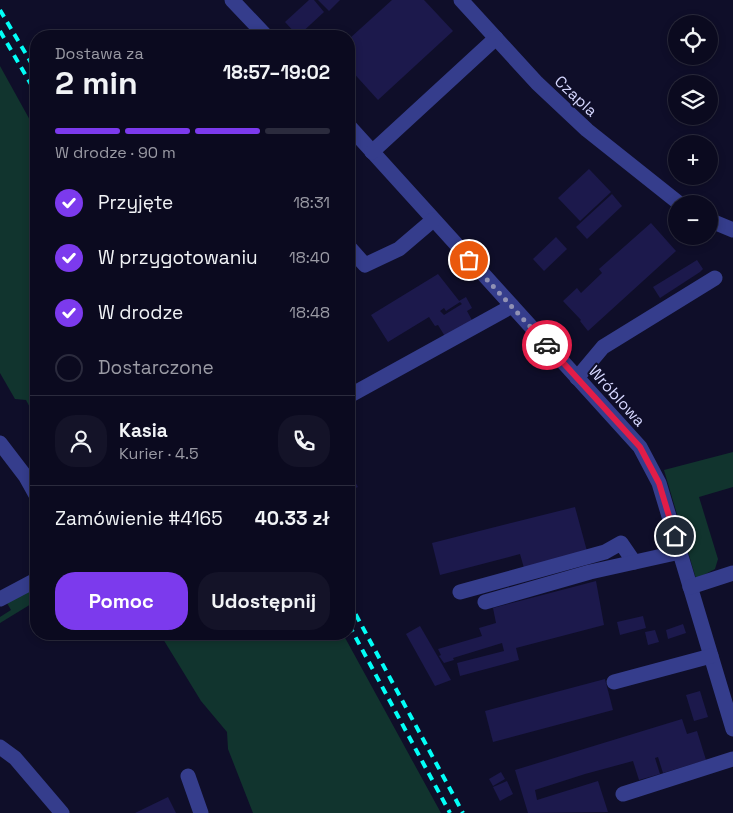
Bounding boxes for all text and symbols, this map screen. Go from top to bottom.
map controls [668,15,718,245]
button: locate [668,15,718,65]
text: Dostawa za [55,43,144,64]
text: 18:57–19:02 [223,60,330,85]
text: 2 min [55,63,138,103]
street label: Czapla [550,71,602,121]
button: layers [668,75,718,125]
button: + [668,135,718,185]
text: W drodze · 90 m [55,142,176,163]
icon: check [55,189,83,217]
text: Przyjęte [98,190,173,215]
text: 18:31 [293,192,330,213]
button: − [668,195,718,245]
pin [448,239,490,281]
icon: check [55,244,83,272]
text: W przygotowaniu [98,245,258,270]
icon: bag [455,246,483,274]
text: 18:40 [289,247,330,268]
icon: check [55,299,83,327]
text: W drodze [98,300,183,325]
text: 18:48 [289,302,330,323]
courier [522,320,572,370]
icon: car [533,331,561,359]
text: Dostarczone [98,355,214,380]
street label: Wróblowa [584,361,650,431]
button: person [55,415,107,467]
button: phone [278,415,330,467]
text: Kasia [119,418,168,443]
text: Kurier · 4.5 [119,443,199,464]
text: Zamówienie #4165 [55,506,223,531]
text: 40.33 zł [255,506,330,531]
pin [654,515,696,557]
icon: home [661,522,689,550]
button: Pomoc [55,572,188,630]
button: Udostępnij [198,572,330,630]

